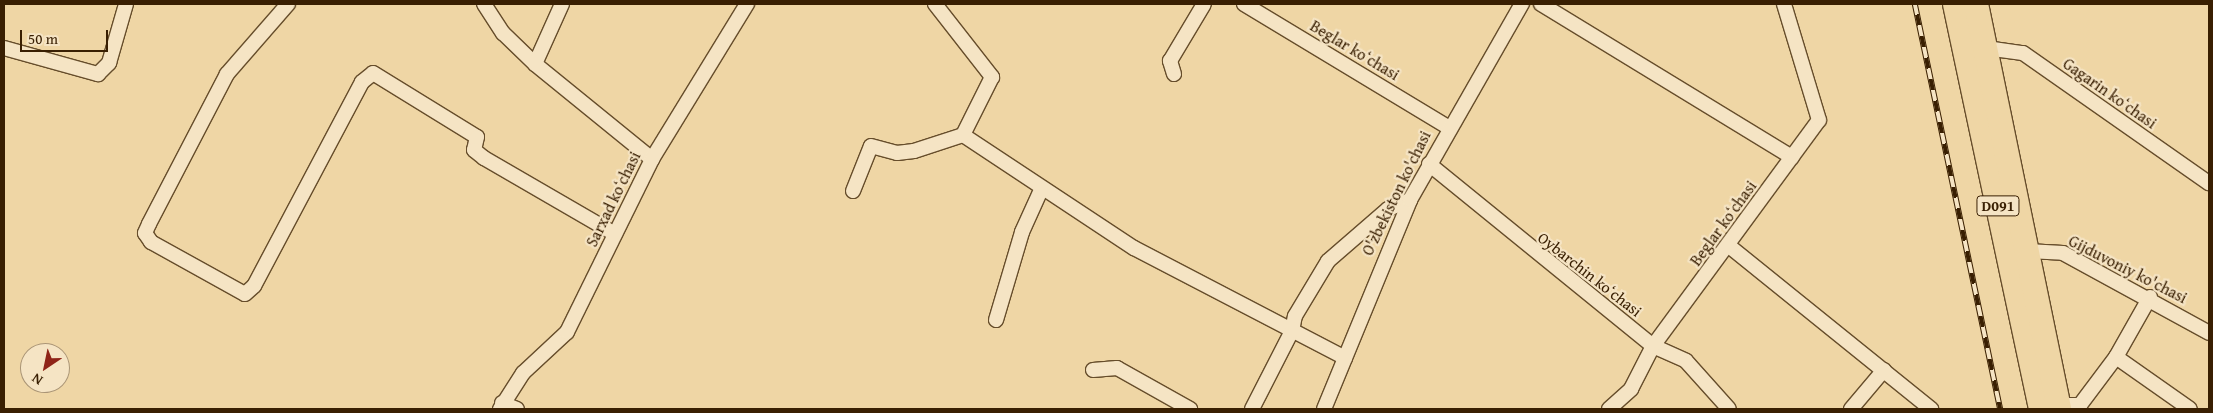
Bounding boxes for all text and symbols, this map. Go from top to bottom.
street label: Beglar koʻchasi [1307,16,1403,84]
scale bar [22,20,110,52]
text: 50 m [28,28,58,49]
street label: Gagarin koʻchasi [2059,54,2161,132]
street label: O'zbekiston ko'chasi [1358,128,1434,258]
street label: Sarxad koʻchasi [582,148,644,250]
street label: Beglar koʻchasi [1686,177,1760,269]
road number: D091 [1976,194,2020,218]
street label: Oybarchin koʻchasi [1534,227,1646,321]
street label: Gijduvoniy ko'chasi [2065,231,2191,307]
north arrow [20,343,70,393]
text: N [28,369,47,391]

